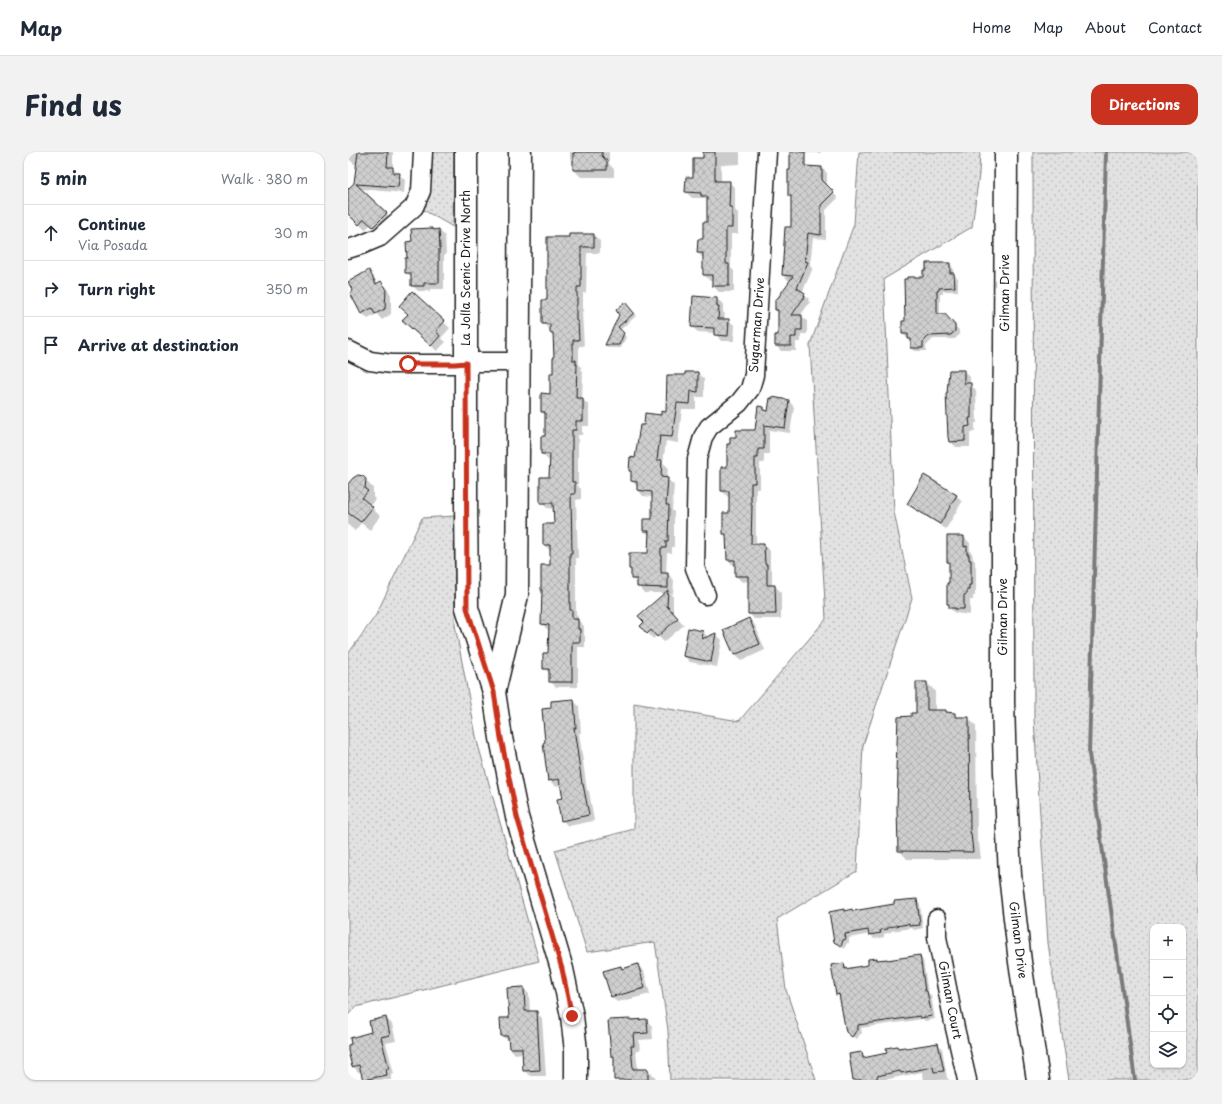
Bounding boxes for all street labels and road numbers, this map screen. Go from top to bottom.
street label: La Jolla Scenic Drive North [456,190,474,346]
street label: Gilman Drive [995,254,1013,332]
street label: Sugarman Drive [744,277,768,373]
street label: Gilman Drive [993,578,1011,656]
street label: Gilman Drive [1005,900,1033,980]
street label: Gilman Court [935,959,967,1041]

